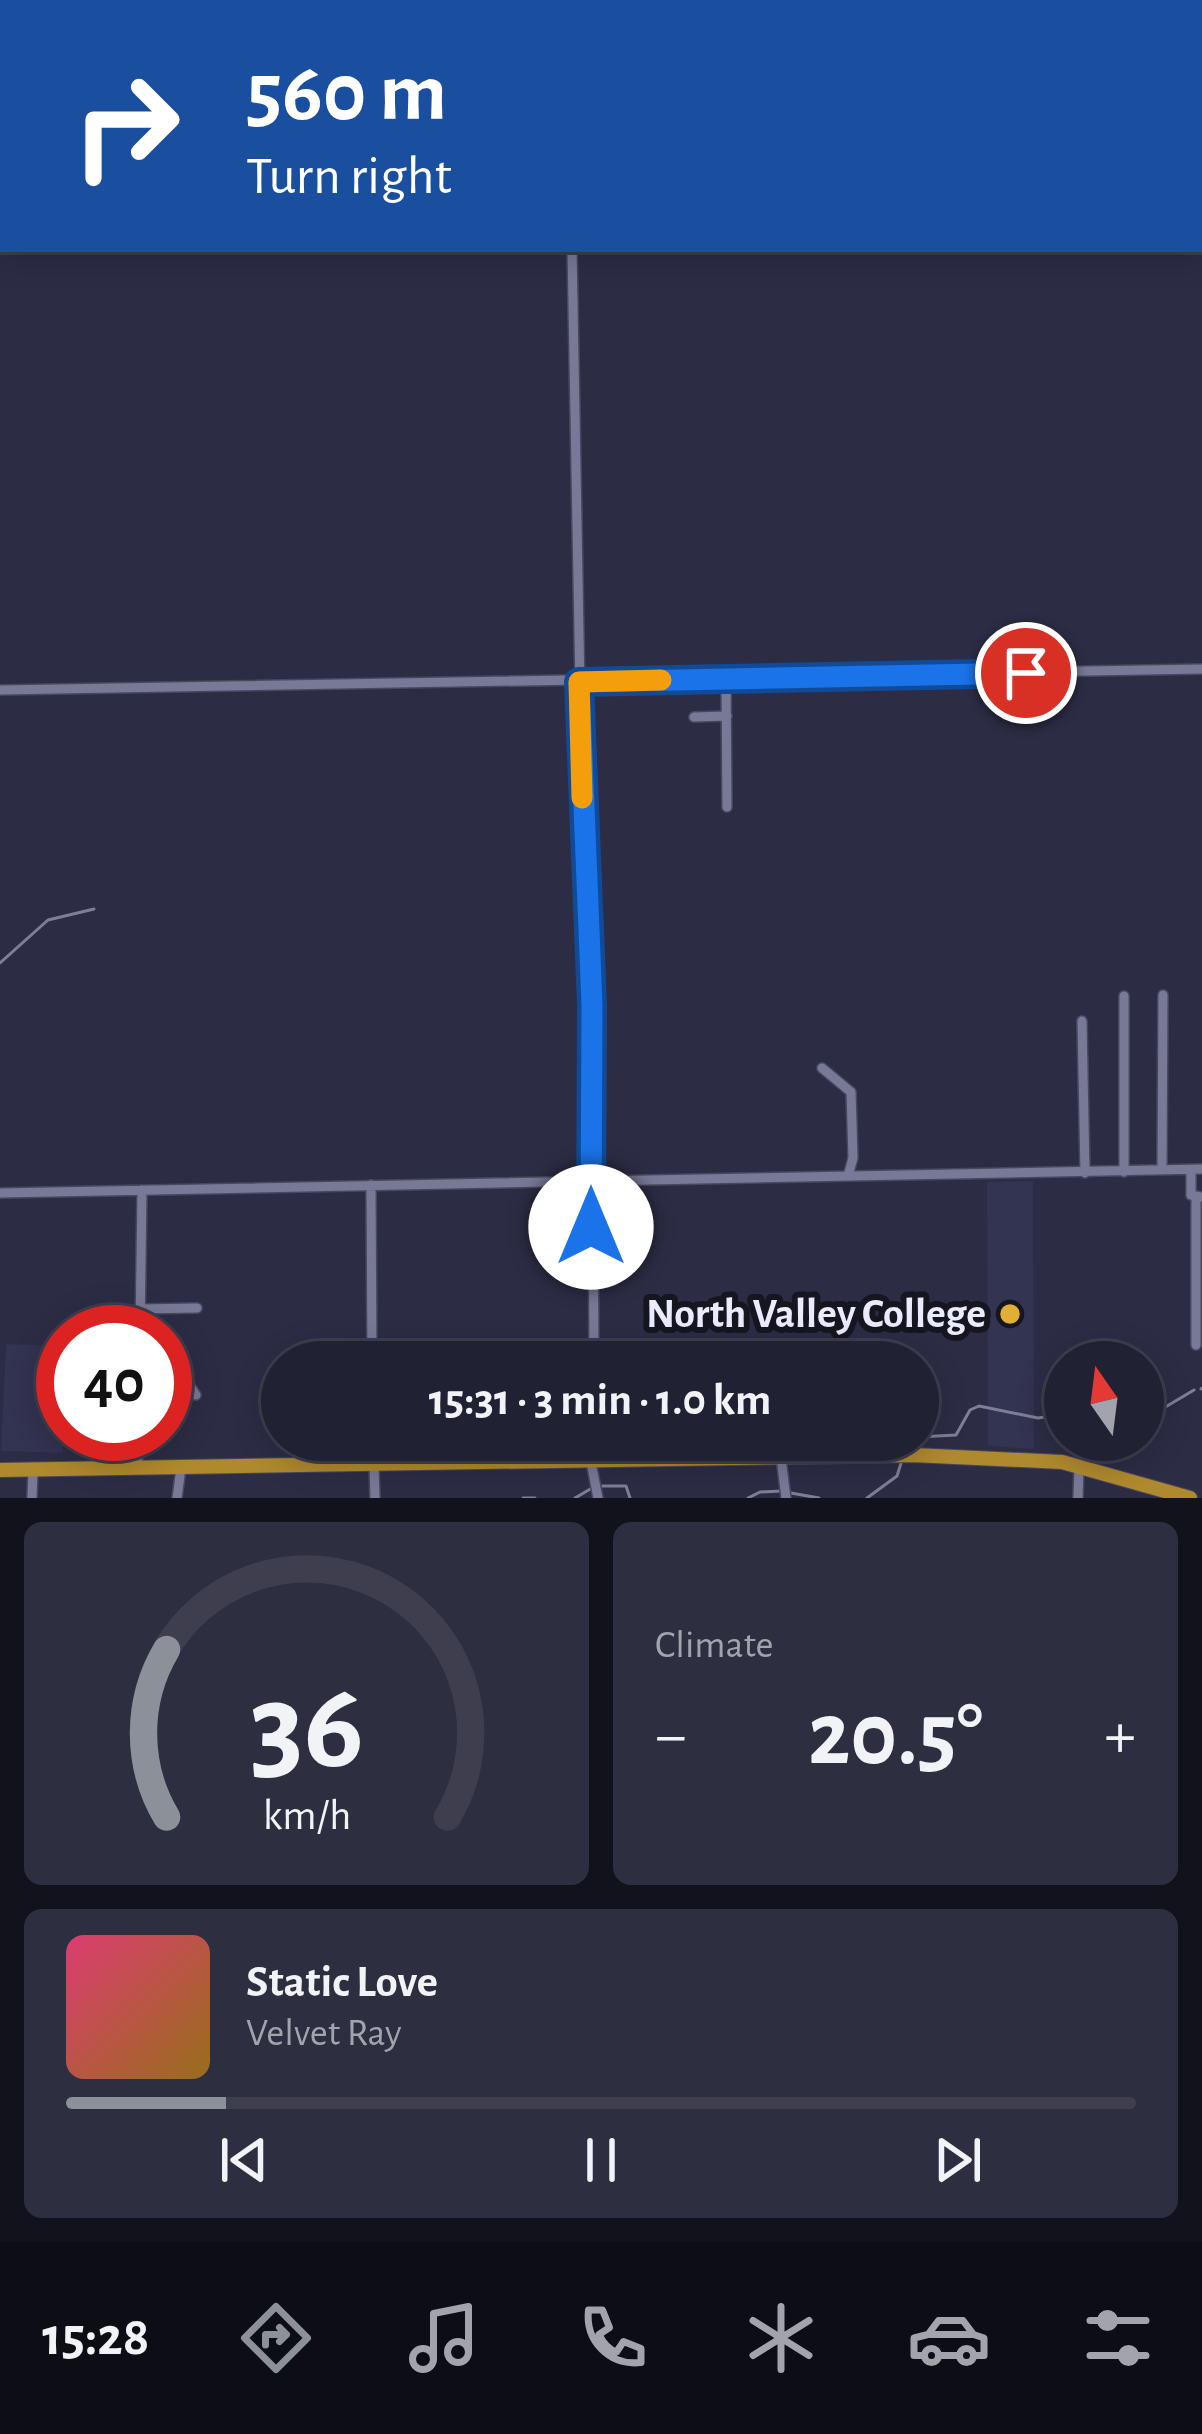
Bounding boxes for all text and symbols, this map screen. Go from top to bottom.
icon: right [48,48,204,204]
text: 560 m [246,52,447,136]
text: Turn right [246,150,452,204]
pin [975,622,1077,724]
icon: arrive [993,640,1059,706]
position arrow [528,1164,654,1290]
place label: North Valley College [646,1293,986,1335]
marker: North Valley College [997,1301,1023,1327]
speed limit sign: 40 [36,1305,192,1461]
north arrow [1044,1341,1164,1461]
map controls [1044,1341,1164,1461]
text: 15:31 · 3 min · 1.0 km [429,1378,771,1423]
text: Climate [655,1626,773,1665]
text: 36 [249,1666,364,1791]
text: 20.5° [808,1691,983,1781]
text: − [655,1703,687,1769]
text: + [1104,1703,1136,1769]
text: km/h [262,1794,351,1837]
text: Static Love [246,1960,438,2005]
text: Velvet Ray [246,2014,402,2053]
icon: previous [211,2127,277,2193]
icon: pause [568,2127,634,2193]
icon: next [925,2127,991,2193]
icon: directions [234,2296,318,2380]
icon: music [402,2296,486,2380]
icon: phone [571,2296,655,2380]
icon: climate [739,2296,823,2380]
icon: car [907,2296,991,2380]
icon: filters [1076,2296,1160,2380]
text: 15:28 [42,2311,149,2365]

